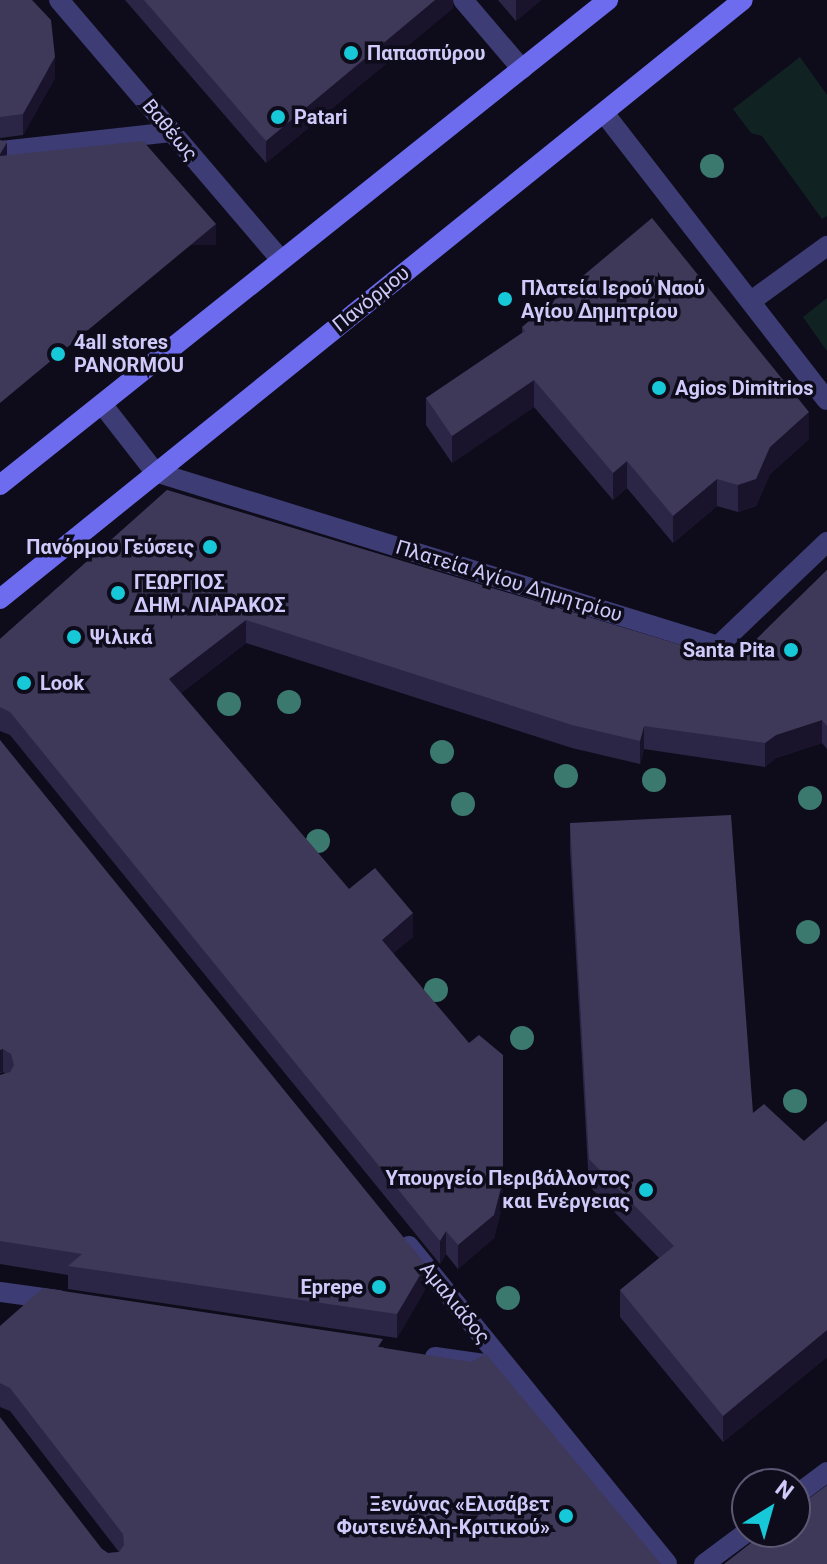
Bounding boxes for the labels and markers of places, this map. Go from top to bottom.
place label: Παπασπύρου [367,41,485,65]
marker: Παπασπύρου [342,44,360,62]
place label: Patari [294,105,348,129]
marker: Patari [269,108,287,126]
place label: Πλατεία Ιερού Ναού Αγίου Δημητρίου [521,276,705,323]
marker: Πλατεία Ιερού Ναού Αγίου Δημητρίου [496,290,514,308]
place label: 4all stores PANORMOU [74,330,184,377]
marker: 4all stores PANORMOU [49,345,67,363]
place label: Agios Dimitrios [675,376,814,400]
marker: Agios Dimitrios [650,379,668,397]
place label: Πανόρμου Γεύσεις [26,535,194,559]
marker: Πανόρμου Γεύσεις [201,538,219,556]
place label: ΓΕΩΡΓΙΟΣ ΔΗΜ. ΛΙΑΡΑΚΟΣ [134,570,286,617]
marker: ΓΕΩΡΓΙΟΣ ΔΗΜ. ΛΙΑΡΑΚΟΣ [109,584,127,602]
place label: Ψιλικά [90,625,152,649]
marker: Ψιλικά [65,628,83,646]
place label: Santa Pita [683,638,775,662]
marker: Santa Pita [782,641,800,659]
place label: Look [40,671,84,695]
marker: Look [15,674,33,692]
place label: Υπουργείο Περιβάλλοντος και Ενέργειας [386,1166,630,1213]
marker: Υπουργείο Περιβάλλοντος και Ενέργειας [637,1181,655,1199]
place label: Eprepe [301,1275,363,1299]
marker: Eprepe [370,1278,388,1296]
place label: Ξενώνας «Ελισάβετ Φωτεινέλλη-Κριτικού» [336,1492,550,1539]
marker: Ξενώνας «Ελισάβετ Φωτεινέλλη-Κριτικού» [557,1507,575,1525]

